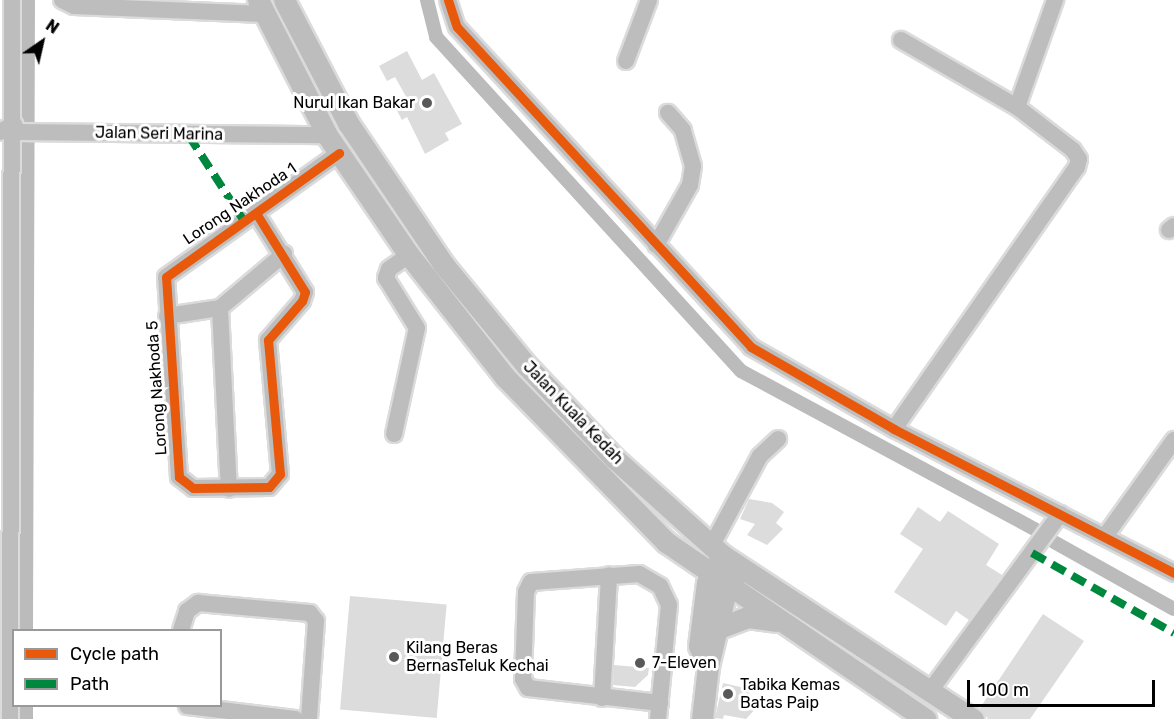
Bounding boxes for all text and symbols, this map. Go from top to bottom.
north arrow [12,12,72,72]
text: N [42,16,62,38]
place label: Nurul Ikan Bakar [293,93,415,113]
marker: Nurul Ikan Bakar [420,96,434,110]
street label: Jalan Seri Marina [95,123,223,145]
street label: Lorong Nakhoda 1 [180,159,300,249]
street label: Lorong Nakhoda 5 [143,320,171,456]
street label: Jalan Kuala Kedah [519,357,627,469]
legend [12,629,222,707]
place label: Kilang Beras BernasTeluk Kechai [406,638,549,676]
text: Cycle path [70,643,159,665]
marker: Kilang Beras BernasTeluk Kechai [387,650,401,664]
place label: 7-Eleven [652,653,717,673]
marker: 7-Eleven [633,656,647,670]
scale bar [970,668,1158,706]
text: Path [70,673,109,695]
place label: Tabika Kemas Batas Paip [740,675,840,713]
text: 100 m [978,679,1029,701]
marker: Tabika Kemas Batas Paip [721,687,735,701]

